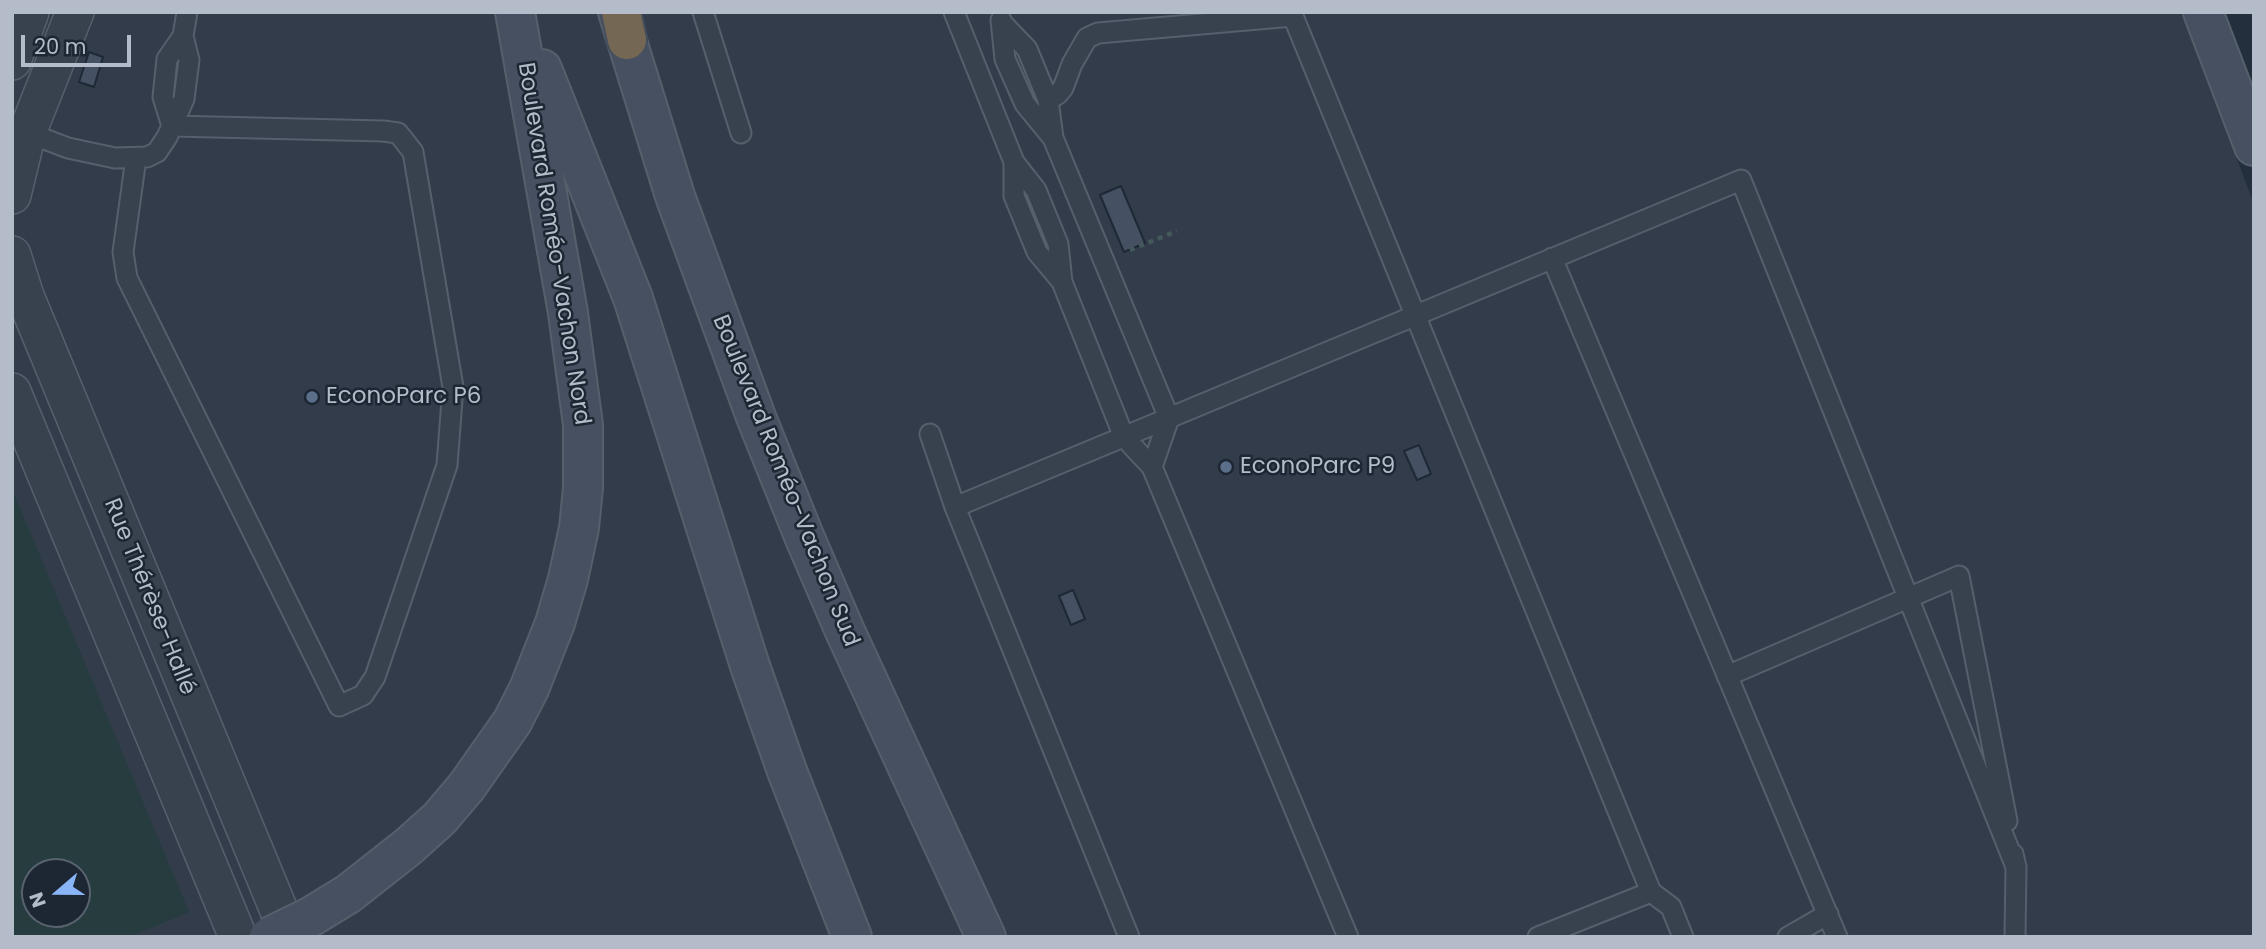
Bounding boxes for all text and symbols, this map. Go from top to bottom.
scale bar [24,21,135,65]
text: 20 m [34,32,87,61]
street label: Boulevard Roméo-Vachon Nord [511,61,595,427]
street label: Boulevard Roméo-Vachon Sud [706,311,864,651]
place label: EconoParc P6 [326,383,481,411]
marker: EconoParc P6 [304,389,320,405]
place label: EconoParc P9 [1240,453,1395,481]
marker: EconoParc P9 [1218,459,1234,475]
street label: Rue Thérèse-Hallé [97,495,201,699]
north arrow [21,858,91,928]
text: N [23,888,53,911]

